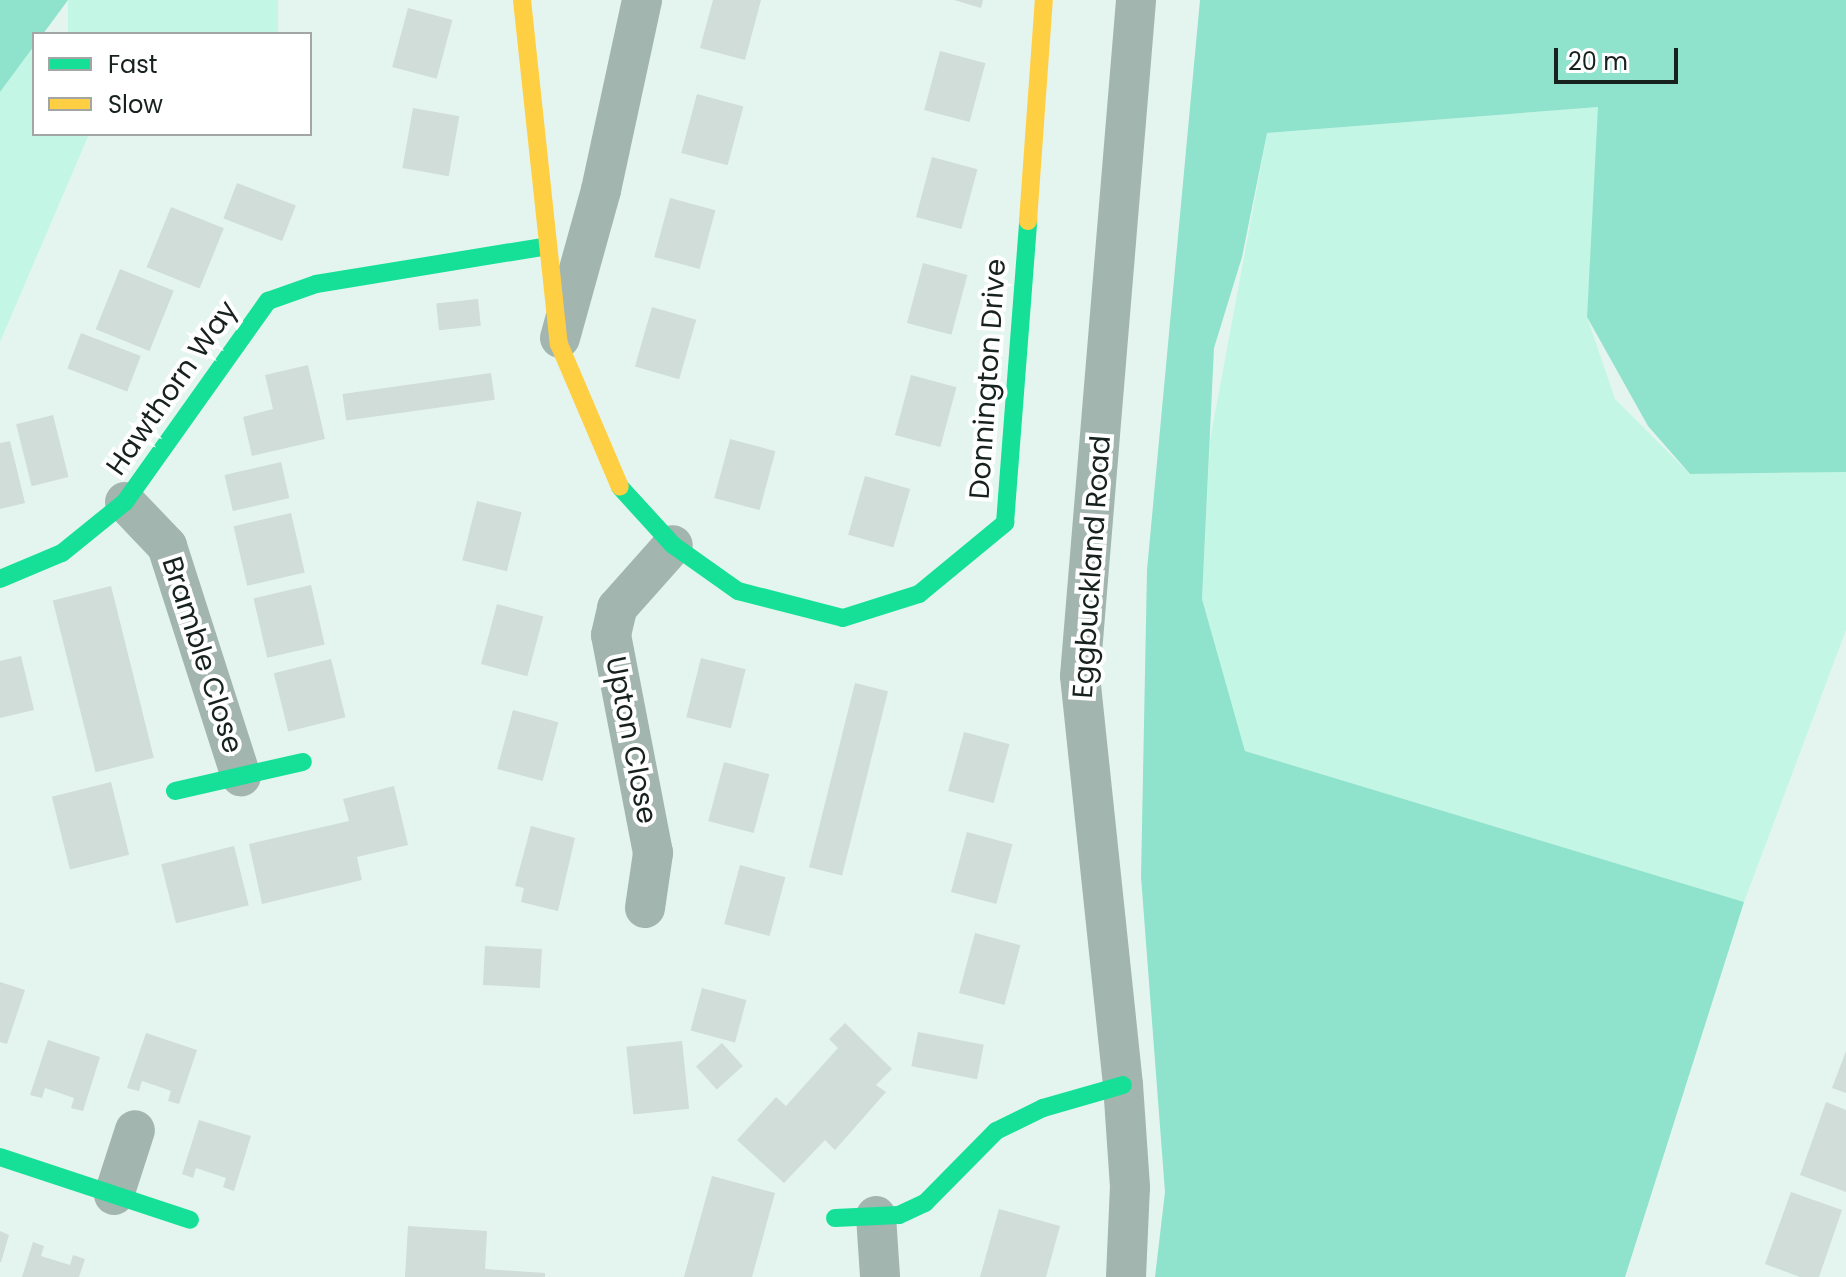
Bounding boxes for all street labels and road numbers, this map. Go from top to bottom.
street label: Donnington Drive [963,258,1013,500]
street label: Hawthorn Way [99,294,245,482]
street label: Eggbuckland Road [1066,434,1118,700]
street label: Bramble Close [154,553,250,757]
street label: Upton Close [598,653,664,827]

